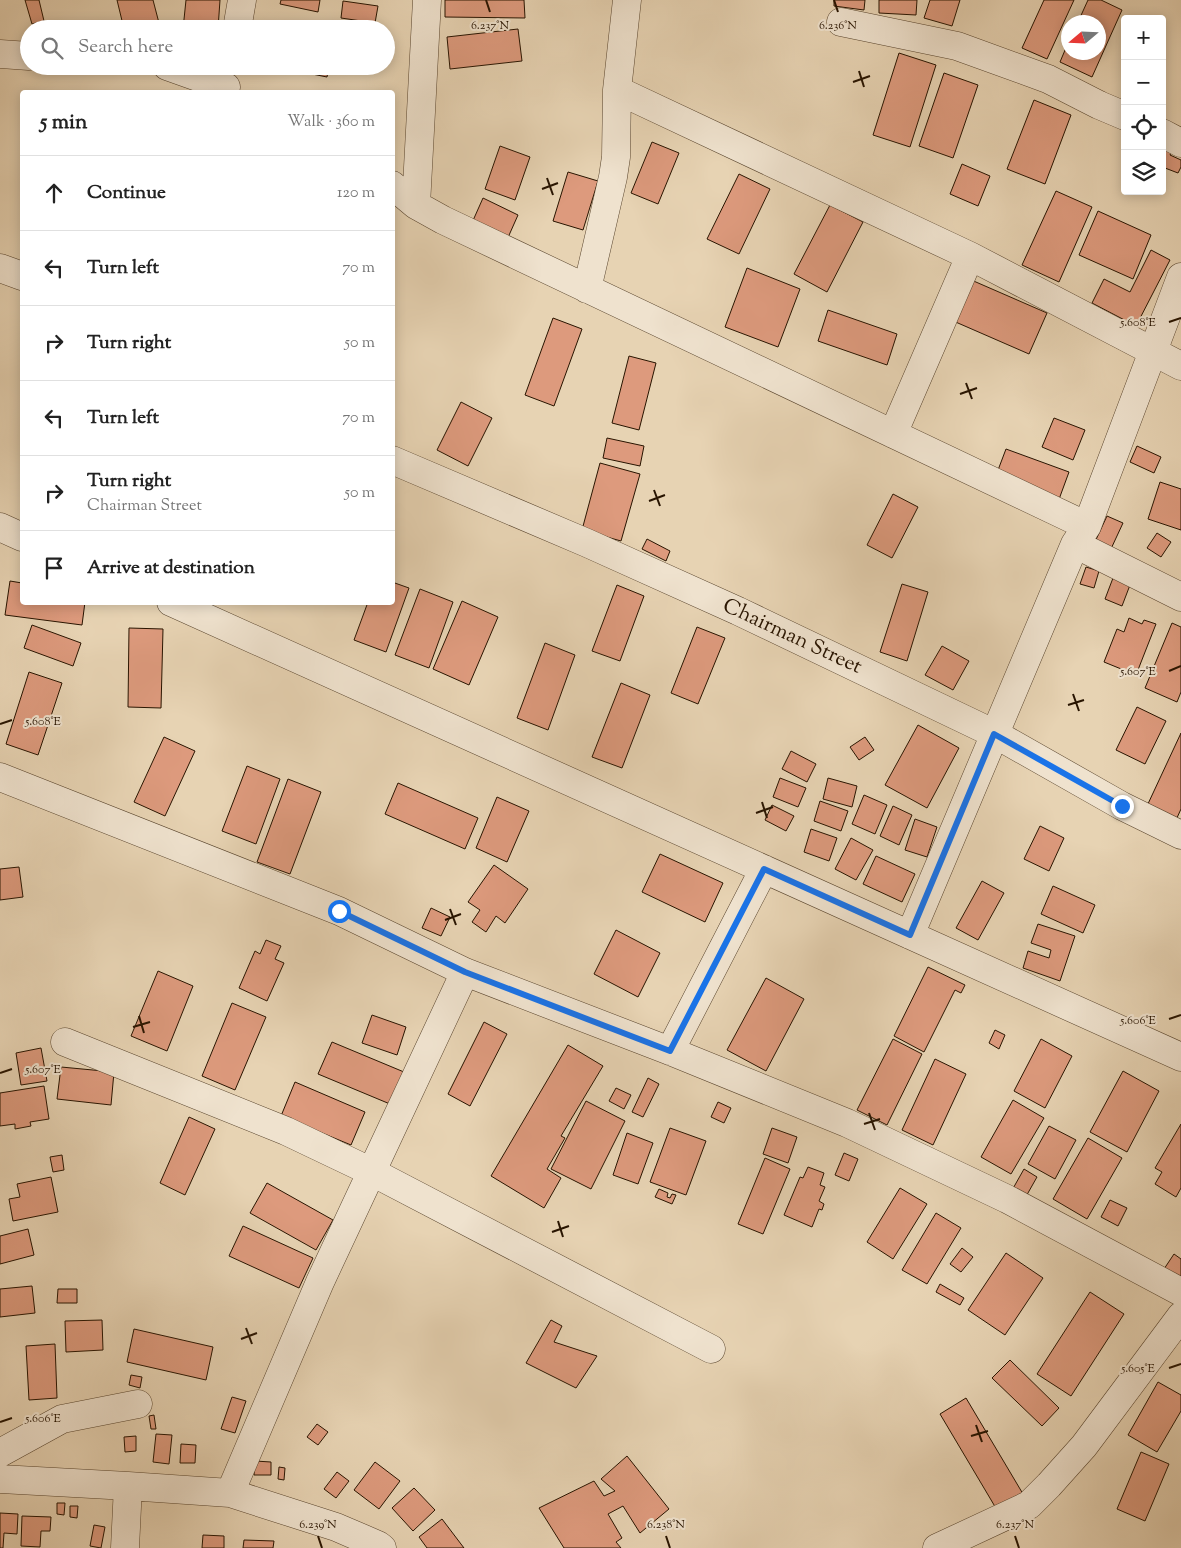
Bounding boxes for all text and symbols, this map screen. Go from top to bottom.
north arrow [1061,15,1106,60]
map controls [1121,15,1166,195]
button: + [1121,15,1166,60]
text: 6.237°N [471,17,509,35]
text: 6.236°N [819,17,857,35]
search box [20,20,395,75]
icon: search [38,34,66,62]
text: Search here [78,34,173,61]
button: − [1121,60,1166,105]
button: locate [1121,105,1166,150]
text: 5 min [40,108,87,138]
text: Walk · 360 m [287,111,375,134]
button: layers [1121,150,1166,195]
icon: ahead [40,179,68,207]
text: Continue [87,180,166,207]
text: 120 m [337,182,375,205]
icon: left [40,254,68,282]
text: Turn left [87,255,159,282]
text: 70 m [342,257,375,280]
text: 5.608°E [1119,314,1157,332]
icon: right [40,329,68,357]
text: Turn right [87,330,171,357]
text: 50 m [344,332,375,355]
icon: left [40,404,68,432]
text: Turn left [87,405,159,432]
text: 70 m [342,407,375,430]
text: Turn right [87,468,171,495]
icon: right [40,479,68,507]
text: 50 m [344,482,375,505]
text: Chairman Street [87,495,202,518]
icon: arrive [40,554,68,582]
text: Arrive at destination [87,555,255,582]
street label: Chairman Street [717,592,867,682]
text: 5.607°E [1119,663,1157,681]
text: 5.608°E [24,713,62,731]
route end [1111,795,1134,818]
route start [328,900,351,923]
text: 5.606°E [1119,1012,1157,1030]
text: 5.607°E [24,1061,62,1079]
text: 5.605°E [1120,1360,1156,1378]
text: 5.606°E [24,1410,62,1428]
text: 6.239°N [299,1516,337,1534]
text: 6.238°N [647,1516,685,1534]
text: 6.237°N [996,1516,1034,1534]

